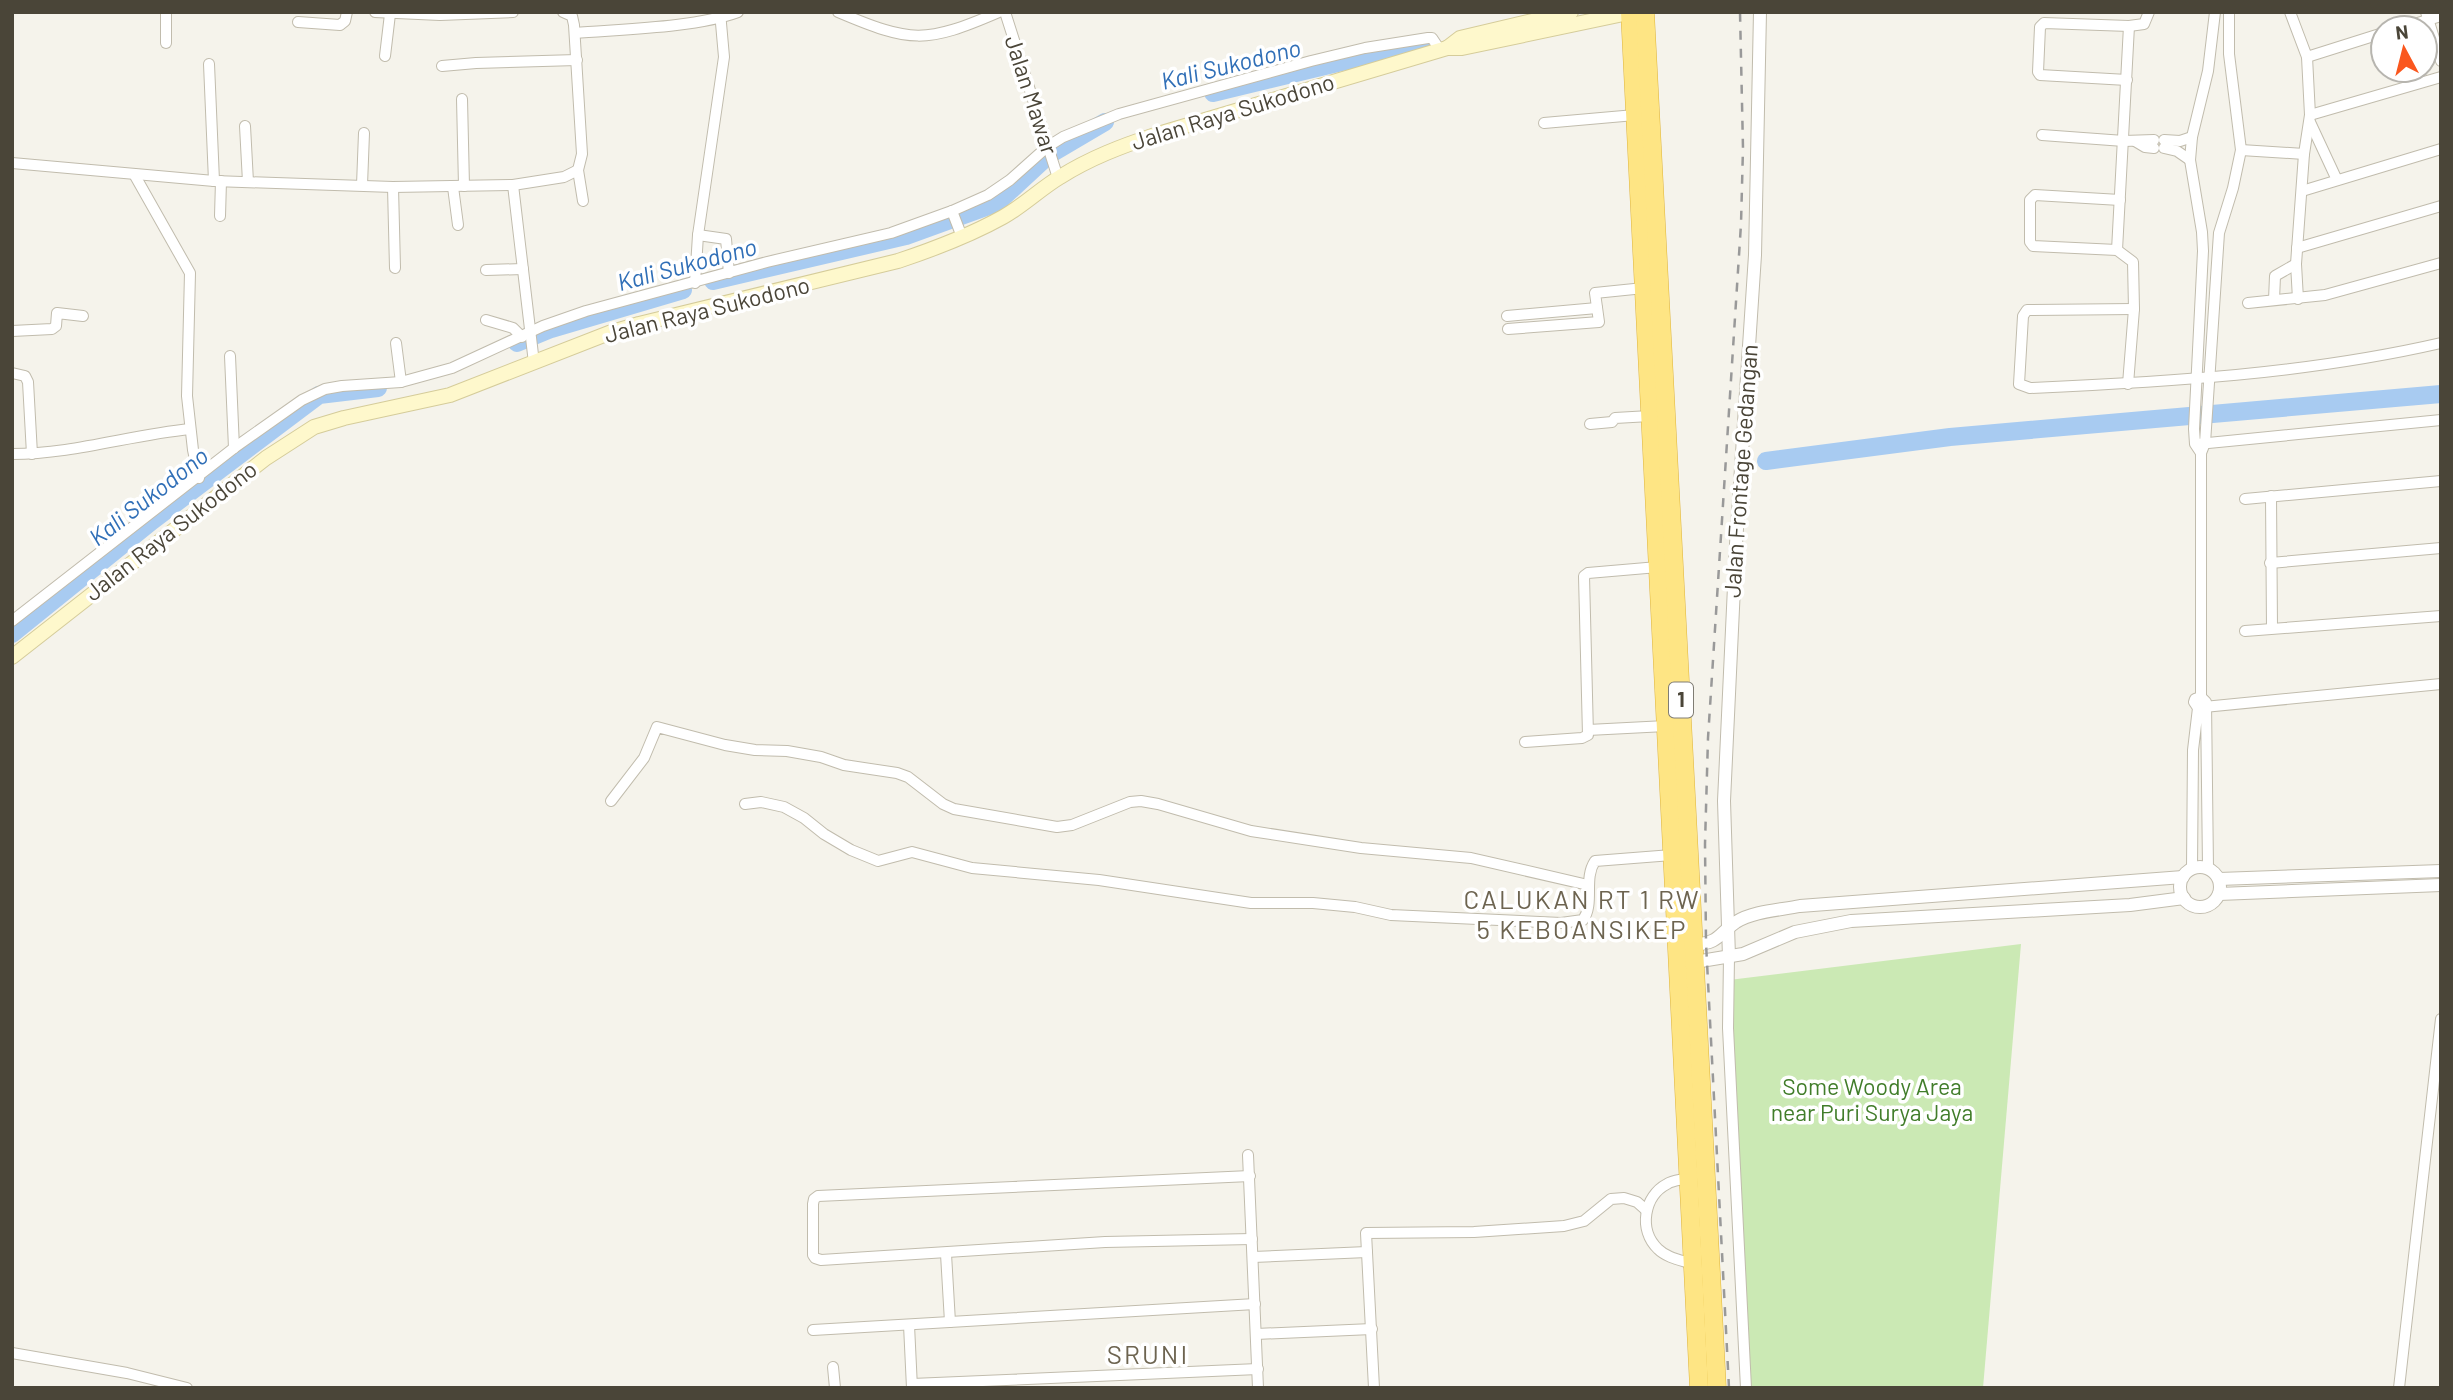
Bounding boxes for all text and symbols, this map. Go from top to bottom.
north arrow [2369,14,2439,84]
text: N [2394,19,2410,44]
street label: Jalan Mawar [1000,32,1065,158]
water label: Kali Sukodono [1158,32,1304,95]
street label: Jalan Raya Sukodono [1128,67,1338,155]
water label: Kali Sukodono [614,231,759,296]
street label: Jalan Raya Sukodono [601,270,812,348]
street label: Jalan Frontage Gedangan [1717,343,1763,599]
water label: Kali Sukodono [83,440,213,551]
street label: Jalan Raya Sukodono [79,454,262,606]
road number: 1 [1669,682,1693,718]
district label: CALUKAN RT 1 RW 5 KEBOANSIKEP [1464,883,1701,944]
park label: Some Woody Area near Puri Surya Jaya [1771,1072,1973,1126]
district label: SRUNI [1107,1338,1189,1369]

